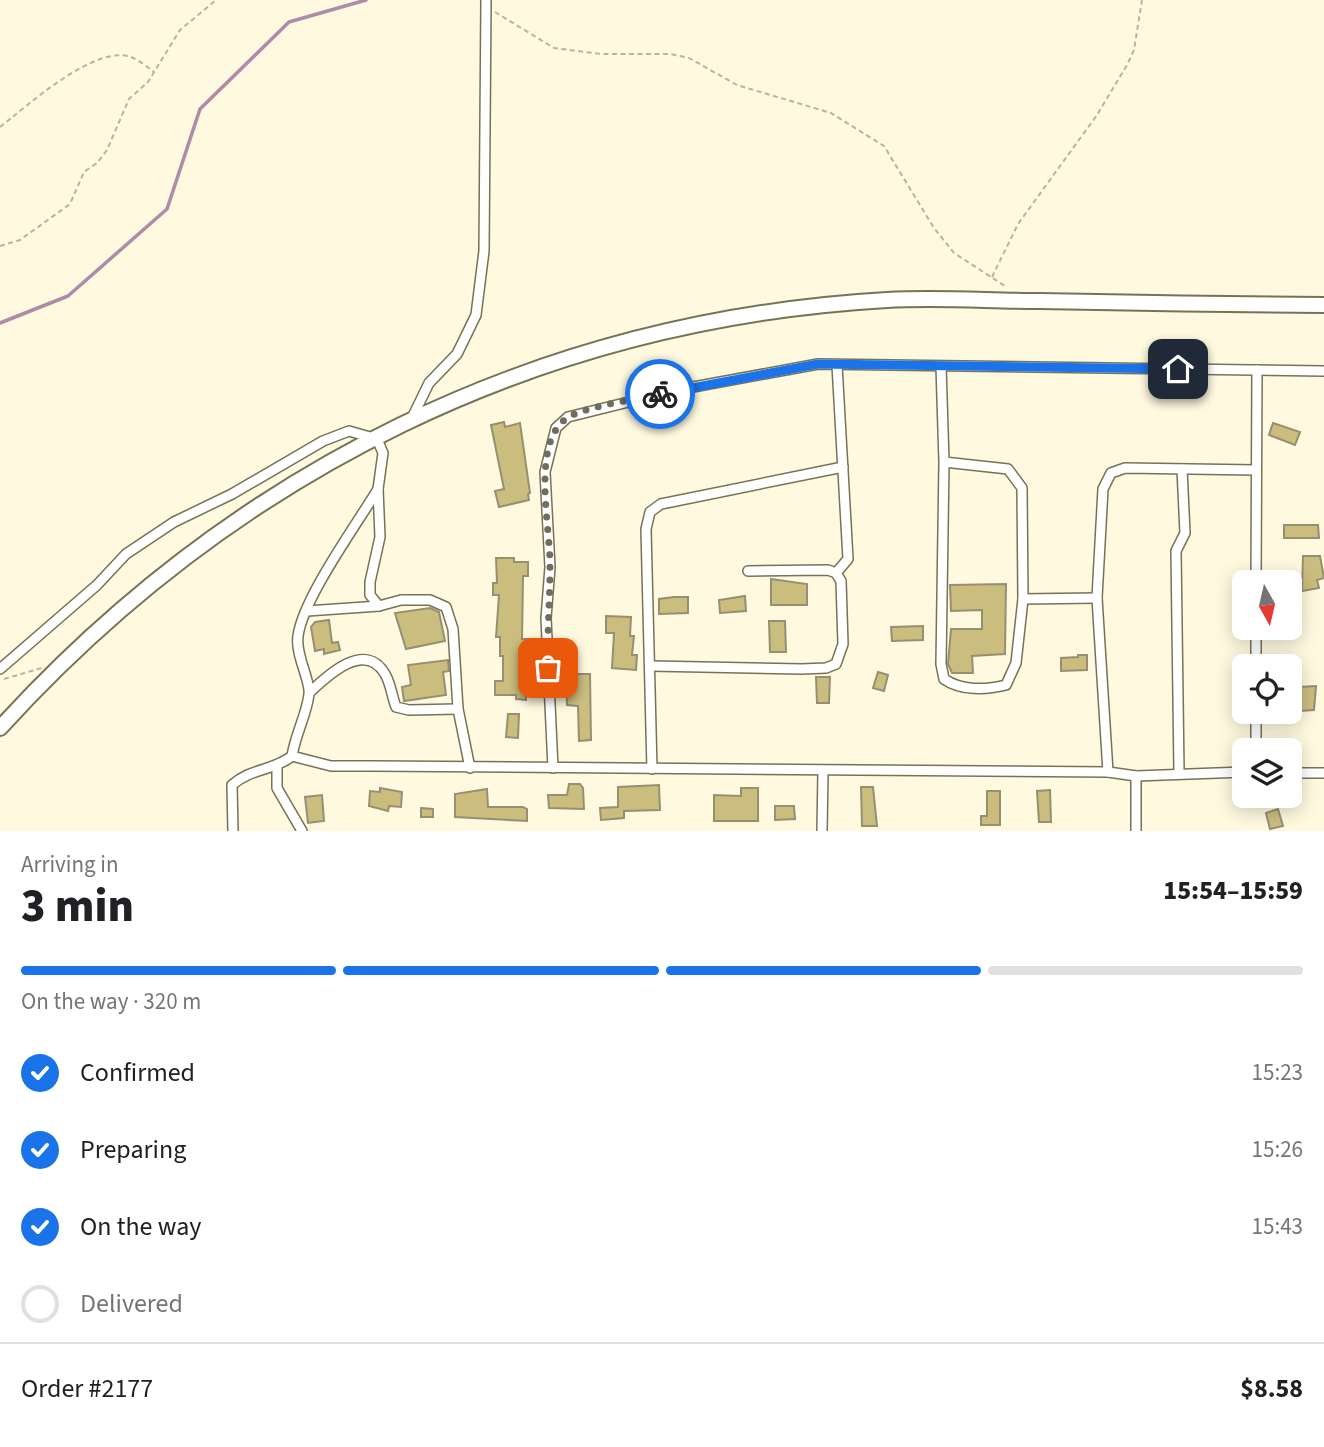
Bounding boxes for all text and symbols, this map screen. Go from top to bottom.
pin [1148,339,1208,399]
icon: home [1159,350,1197,388]
courier [625,359,695,429]
icon: bike [641,375,679,413]
north arrow [1232,570,1302,640]
map controls [1232,570,1302,808]
pin [518,638,578,698]
icon: bag [529,649,567,687]
button: locate [1232,654,1302,724]
button: layers [1232,738,1302,808]
text: Arriving in [21,848,119,881]
text: 15:54–15:59 [1163,872,1303,909]
text: 3 min [21,874,134,939]
text: On the way · 320 m [21,985,201,1018]
icon: check [21,1054,59,1092]
text: Confirmed [80,1054,195,1091]
text: 15:23 [1252,1056,1303,1089]
icon: check [21,1131,59,1169]
text: Preparing [80,1131,186,1168]
text: 15:26 [1252,1133,1303,1166]
icon: check [21,1208,59,1246]
text: On the way [80,1208,201,1245]
text: 15:43 [1252,1210,1303,1243]
text: Delivered [80,1285,183,1322]
text: Order #2177 [21,1370,153,1407]
text: $8.58 [1240,1370,1303,1407]

